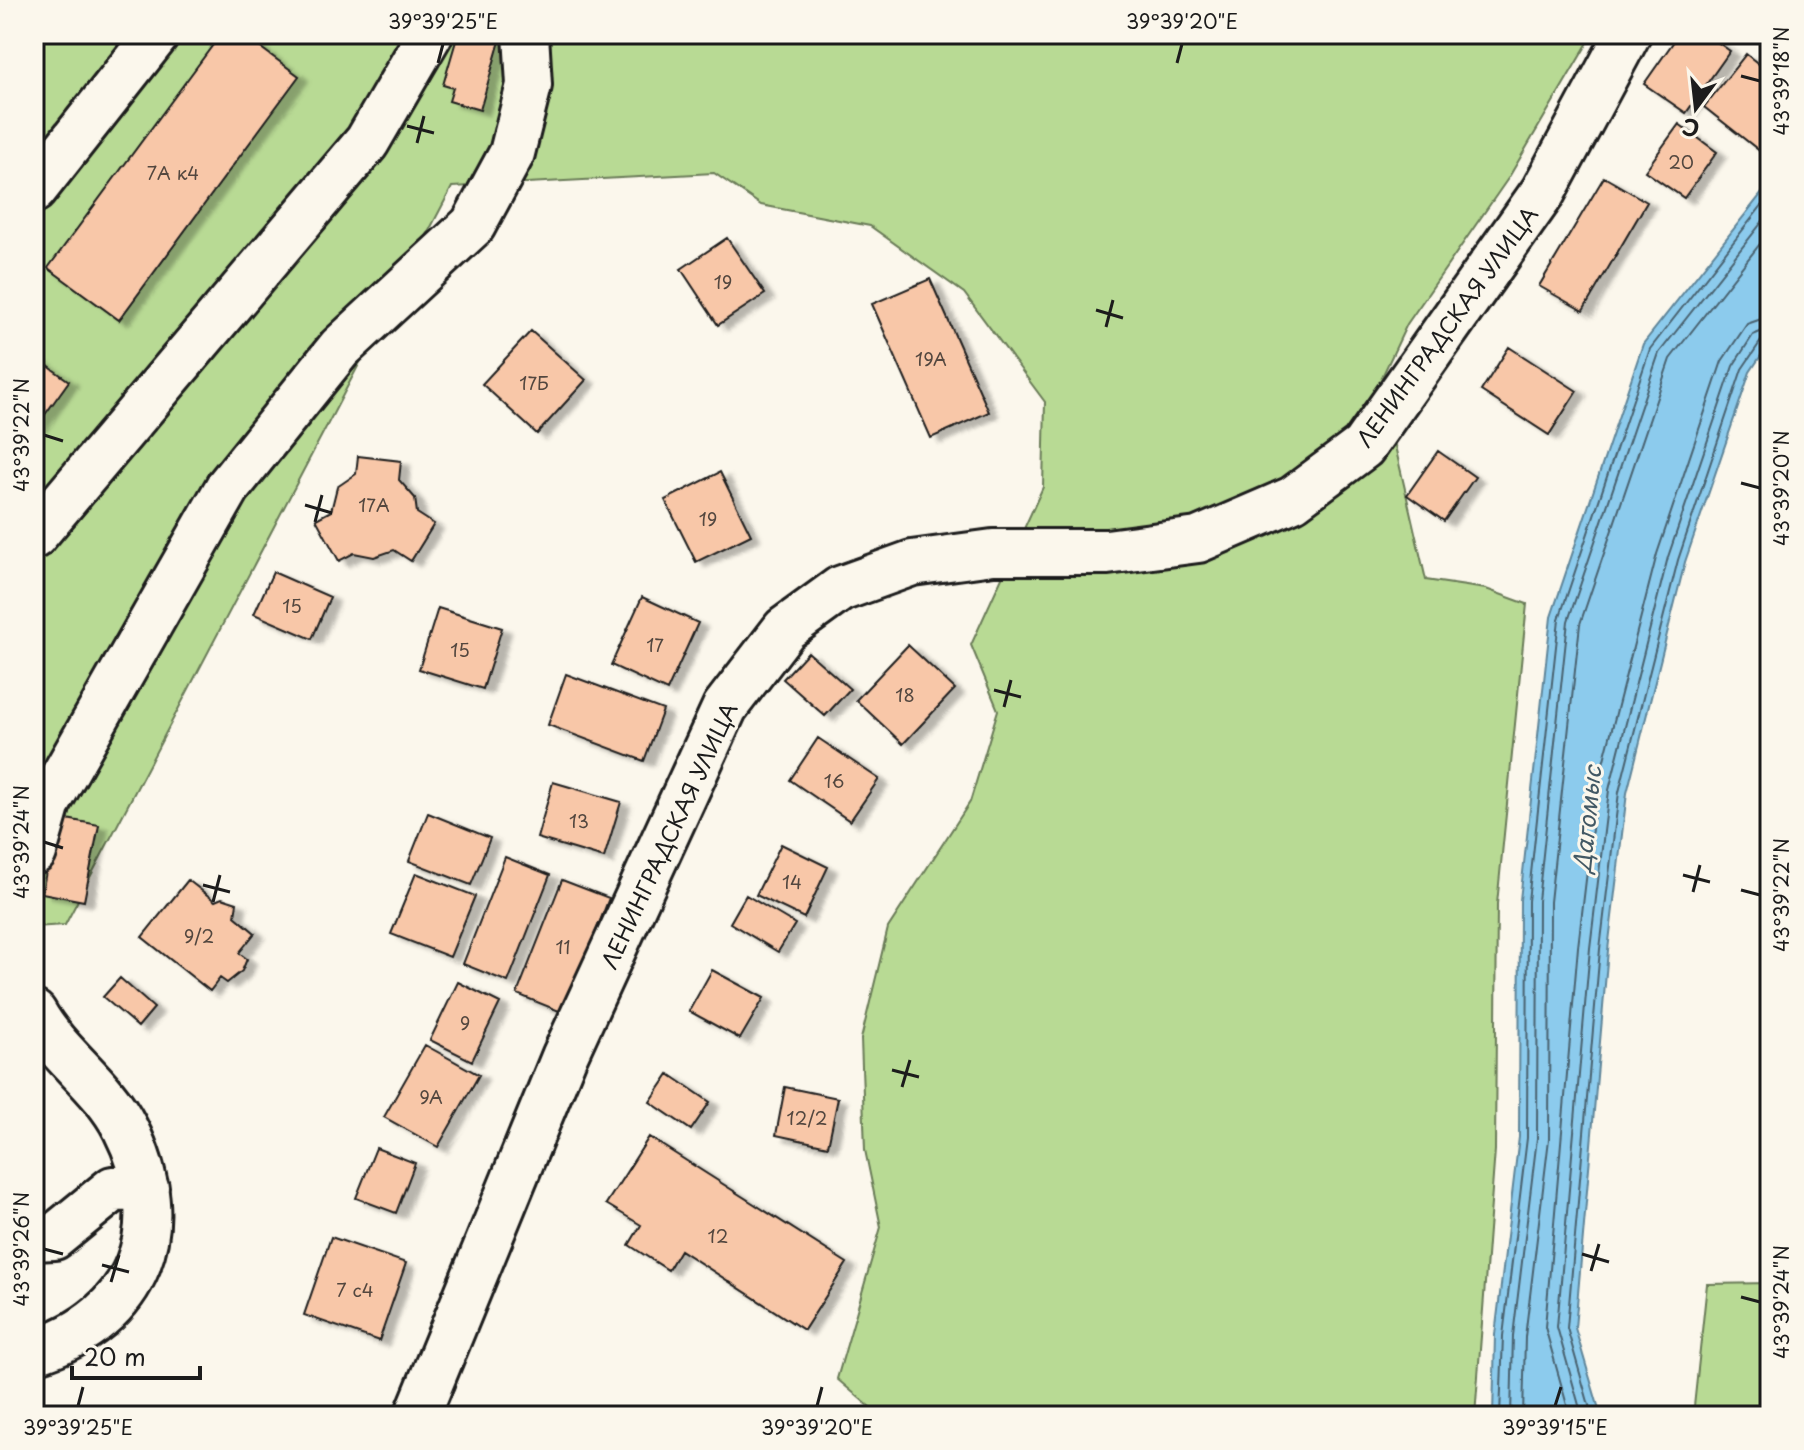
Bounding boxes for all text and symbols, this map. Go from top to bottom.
text: 39°39'25"E [388,6,498,36]
text: 39°39'20"E [1126,6,1238,36]
text: 43°39'18"N [1766,26,1796,136]
north arrow [1656,68,1736,148]
text: С [1678,111,1703,147]
house number: 20 [1668,148,1694,175]
house number: 7А к4 [147,159,199,186]
street label: ЛЕНИНГРАДСКАЯ УЛИЦА [1347,199,1545,453]
house number: 19 [714,268,732,295]
house number: 19А [915,345,947,372]
house number: 17Б [519,369,549,396]
text: 43°39'22"N [6,378,36,492]
text: 43°39'20"N [1766,430,1796,546]
house number: 17А [358,491,390,518]
house number: 19 [699,505,717,532]
house number: 15 [282,592,302,619]
house number: 17 [646,631,664,658]
house number: 15 [450,636,470,663]
house number: 18 [895,681,915,708]
street label: ЛЕНИНГРАДСКАЯ УЛИЦА [592,696,744,974]
water label: Дагомыс [1562,762,1610,876]
house number: 16 [824,767,844,794]
text: 43°39'24"N [6,785,36,899]
house number: 13 [569,807,589,834]
text: 43°39'22"N [1766,838,1796,952]
house number: 14 [782,868,802,895]
house number: 9/2 [184,922,214,949]
house number: 11 [555,933,571,960]
house number: 9 [460,1009,470,1036]
house number: 9А [419,1083,443,1110]
house number: 12/2 [787,1104,827,1131]
text: 43°39'26"N [6,1192,36,1306]
house number: 12 [708,1222,728,1249]
text: 43°39'24"N [1766,1245,1796,1359]
house number: 7 с4 [336,1276,374,1303]
scale bar [72,1330,200,1380]
text: 20 m [84,1338,146,1374]
text: 39°39'25"E [23,1412,133,1442]
text: 39°39'20"E [761,1412,873,1442]
text: 39°39'15"E [1502,1412,1608,1442]

